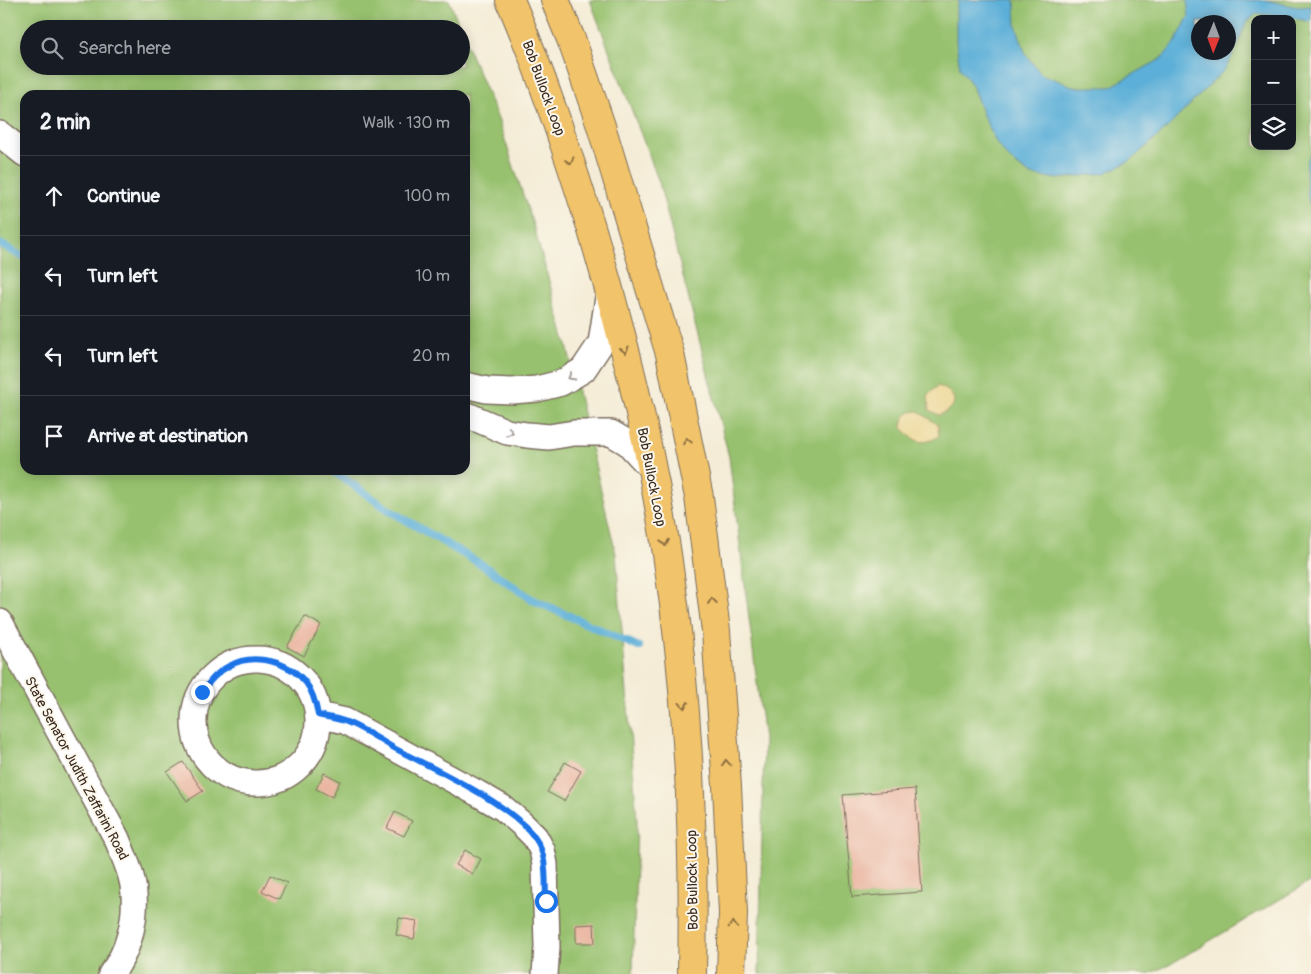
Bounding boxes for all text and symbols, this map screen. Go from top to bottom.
north arrow [1191,15,1236,60]
map controls [1251,15,1296,150]
button: + [1251,15,1296,60]
search box [20,20,470,75]
icon: search [38,34,66,62]
text: Search here [78,36,171,60]
street label: Bob Bullock Loop [518,38,569,139]
button: − [1251,60,1296,105]
button: layers [1251,105,1296,150]
text: 2 min [40,109,90,136]
text: Walk · 130 m [363,113,450,133]
one-way arrow [564,156,574,164]
icon: ahead [40,182,68,210]
text: Continue [87,184,160,208]
text: 100 m [404,186,450,206]
icon: left [40,262,68,290]
text: Turn left [87,264,157,288]
text: 10 m [415,266,450,286]
icon: left [40,342,68,370]
text: Turn left [87,344,157,368]
text: 20 m [412,346,450,366]
one-way arrow [619,346,630,354]
one-way arrow [568,371,577,381]
icon: arrive [40,422,68,450]
text: Arrive at destination [87,424,248,448]
one-way arrow [506,426,515,437]
street label: Bob Bullock Loop [634,426,669,528]
one-way arrow [683,436,693,445]
one-way arrow [659,539,669,548]
one-way arrow [707,597,718,605]
street label: State Senator Judith Zaffarini Road [21,674,132,863]
route end [191,681,214,704]
one-way arrow [678,701,689,709]
one-way arrow [720,759,731,767]
street label: Bob Bullock Loop [683,829,702,930]
route start [535,890,558,913]
one-way arrow [727,921,738,929]

